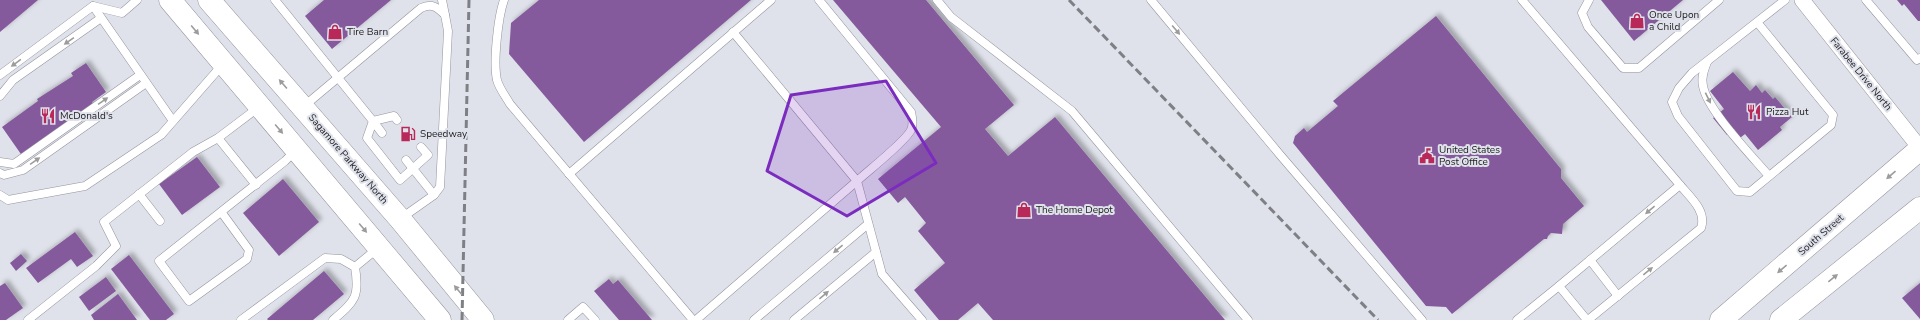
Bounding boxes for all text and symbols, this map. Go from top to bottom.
place label: Once Upon a Child [1649,8,1699,34]
shop icon: Once Upon a Child [1628,12,1646,30]
shop icon: Tire Barn [326,23,344,41]
one-way arrow [190,24,199,35]
place label: Tire Barn [347,25,388,39]
one-way arrow [1171,25,1180,35]
street label: Farabee Drive North [1827,34,1895,114]
one-way arrow [64,37,74,45]
one-way arrow [11,59,21,67]
one-way arrow [279,79,288,90]
one-way arrow [1705,93,1711,104]
one-way arrow [98,97,108,105]
restaurant icon: Pizza Hut [1745,103,1763,121]
place label: Pizza Hut [1766,105,1809,119]
restaurant icon: McDonald's [39,107,57,125]
place label: McDonald's [60,109,113,123]
street label: Sagamore Parkway North [305,111,391,207]
one-way arrow [274,124,283,134]
fuel station icon: Speedway [399,125,417,143]
place label: Speedway [420,127,468,141]
place label: United States Post Office [1439,143,1500,169]
public building icon: United States Post Office [1418,147,1436,165]
one-way arrow [30,157,41,165]
one-way arrow [1886,170,1895,179]
shop icon: The Home Depot [1015,201,1033,219]
place label: The Home Depot [1036,203,1113,217]
one-way arrow [1645,205,1656,214]
street label: South Street [1795,211,1847,259]
one-way arrow [358,223,367,234]
one-way arrow [833,245,844,254]
one-way arrow [1776,265,1787,274]
one-way arrow [1643,267,1653,275]
one-way arrow [1828,274,1839,282]
one-way arrow [454,285,463,296]
one-way arrow [818,291,829,300]

